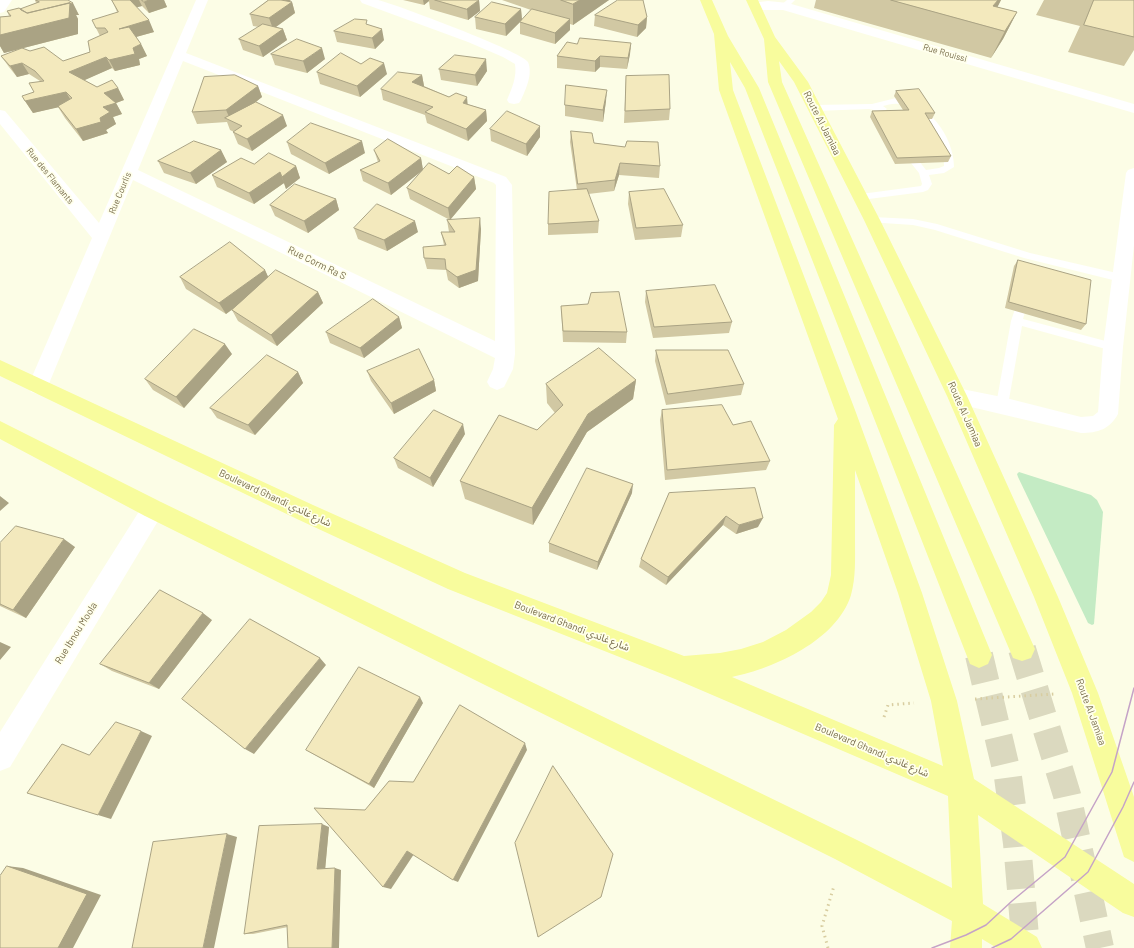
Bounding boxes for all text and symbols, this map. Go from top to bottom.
street label: Rue Rouissi [922,42,968,64]
street label: Route Al Jamiaa [801,89,843,157]
street label: Rue des Flamants [24,146,76,206]
street label: Rue Courlis [106,171,134,215]
street label: Rue Corm Ra S [286,244,348,282]
street label: Route Al Jamiaa [945,380,985,448]
street label: Boulevard Ghandi شارع غاندي [217,467,333,529]
street label: Boulevard Ghandi شارع غاندي [513,598,631,654]
street label: Rue Ibnou Moola [52,600,100,666]
street label: Route Al Jamiaa [1073,677,1109,747]
street label: Boulevard Ghandi شارع غاندي [813,721,931,779]

